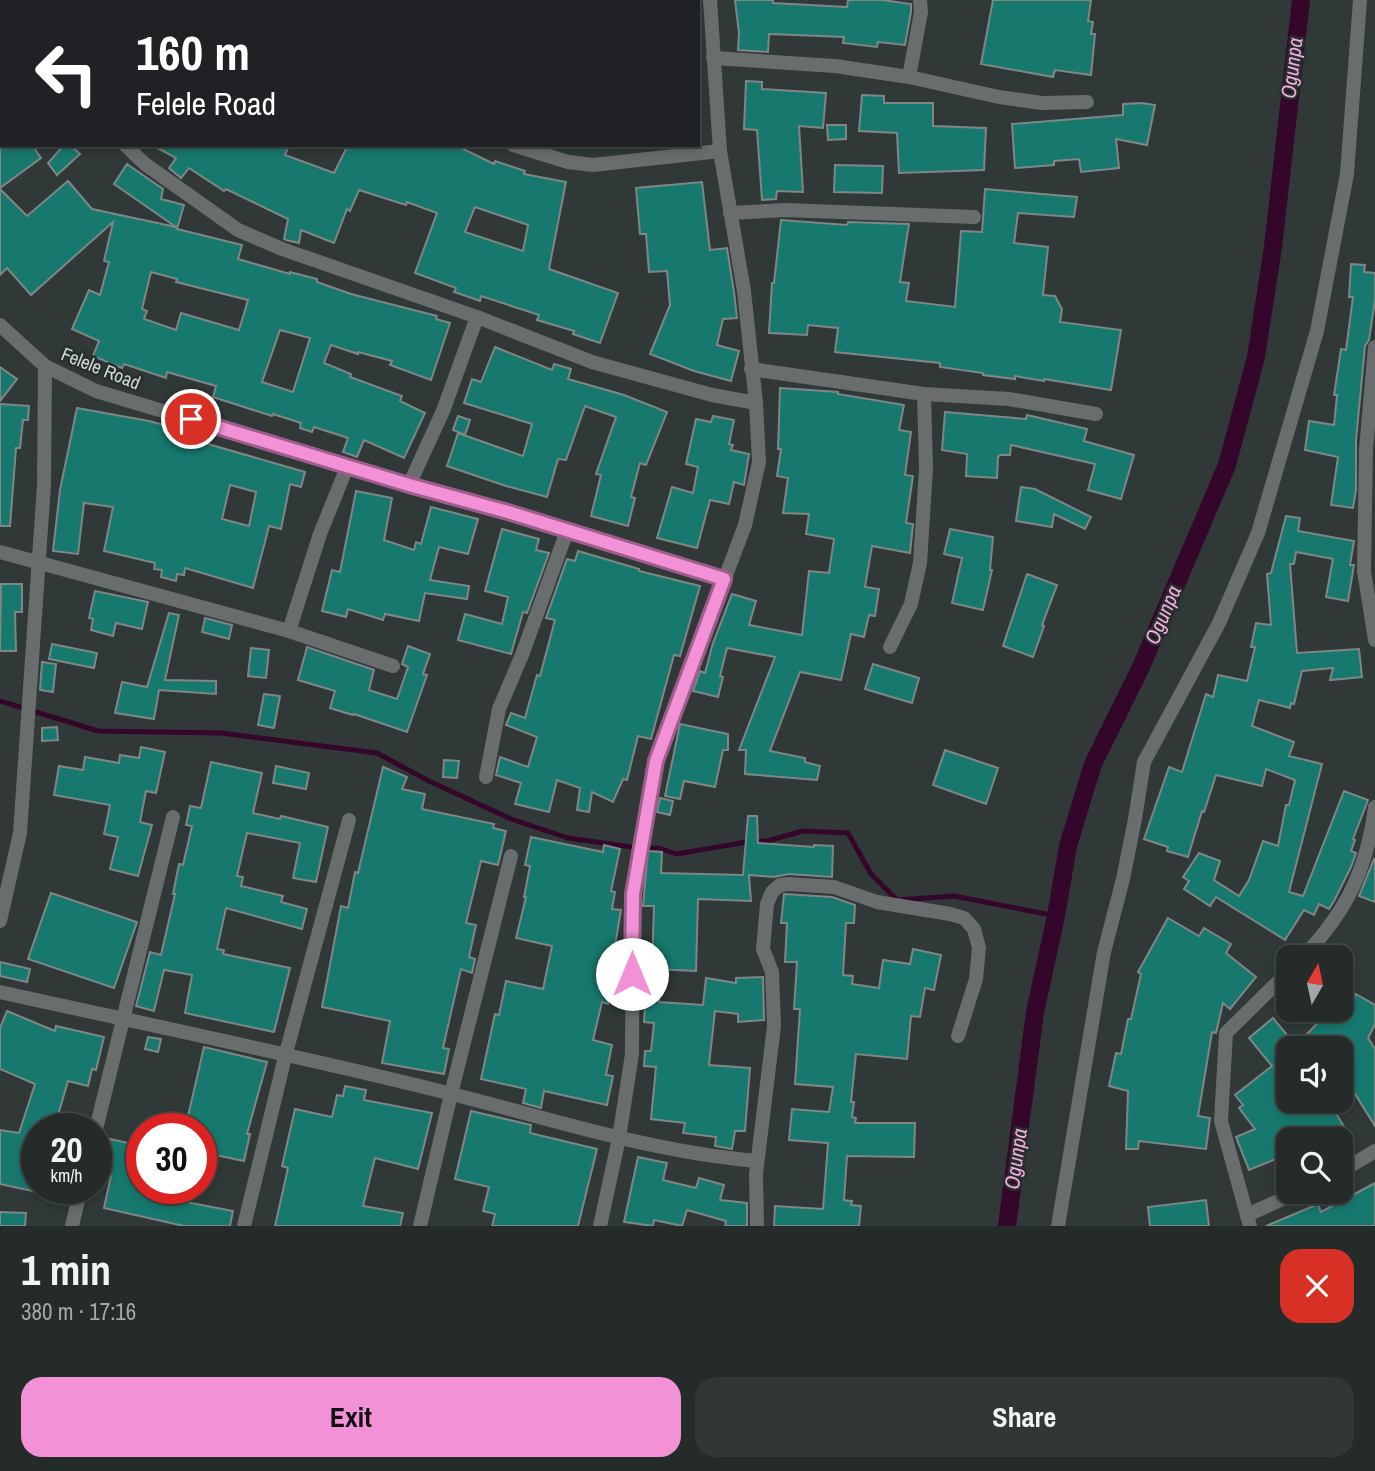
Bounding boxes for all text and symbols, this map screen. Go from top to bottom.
text: 160 m [136,19,250,85]
icon: left [21,28,112,119]
water label: Ogunpa [1273,36,1310,100]
text: Felele Road [136,82,276,125]
street label: Felele Road [58,340,144,396]
pin [161,389,221,449]
icon: arrive [172,400,210,438]
water label: Ogunpa [1137,581,1188,649]
position arrow [595,937,669,1011]
north arrow [1276,945,1353,1022]
map controls [1276,945,1353,1204]
button: sound [1276,1036,1353,1113]
speed limit sign: 30 [126,1113,217,1204]
text: 20 [51,1126,82,1173]
water label: Ogunpa [997,1127,1034,1191]
button: search [1276,1127,1353,1204]
text: km/h [51,1163,83,1188]
text: 1 min [21,1242,111,1298]
button: close [1280,1249,1354,1323]
text: 380 m · 17:16 [21,1296,136,1327]
button: Exit [21,1377,681,1457]
button: Share [695,1377,1354,1457]

